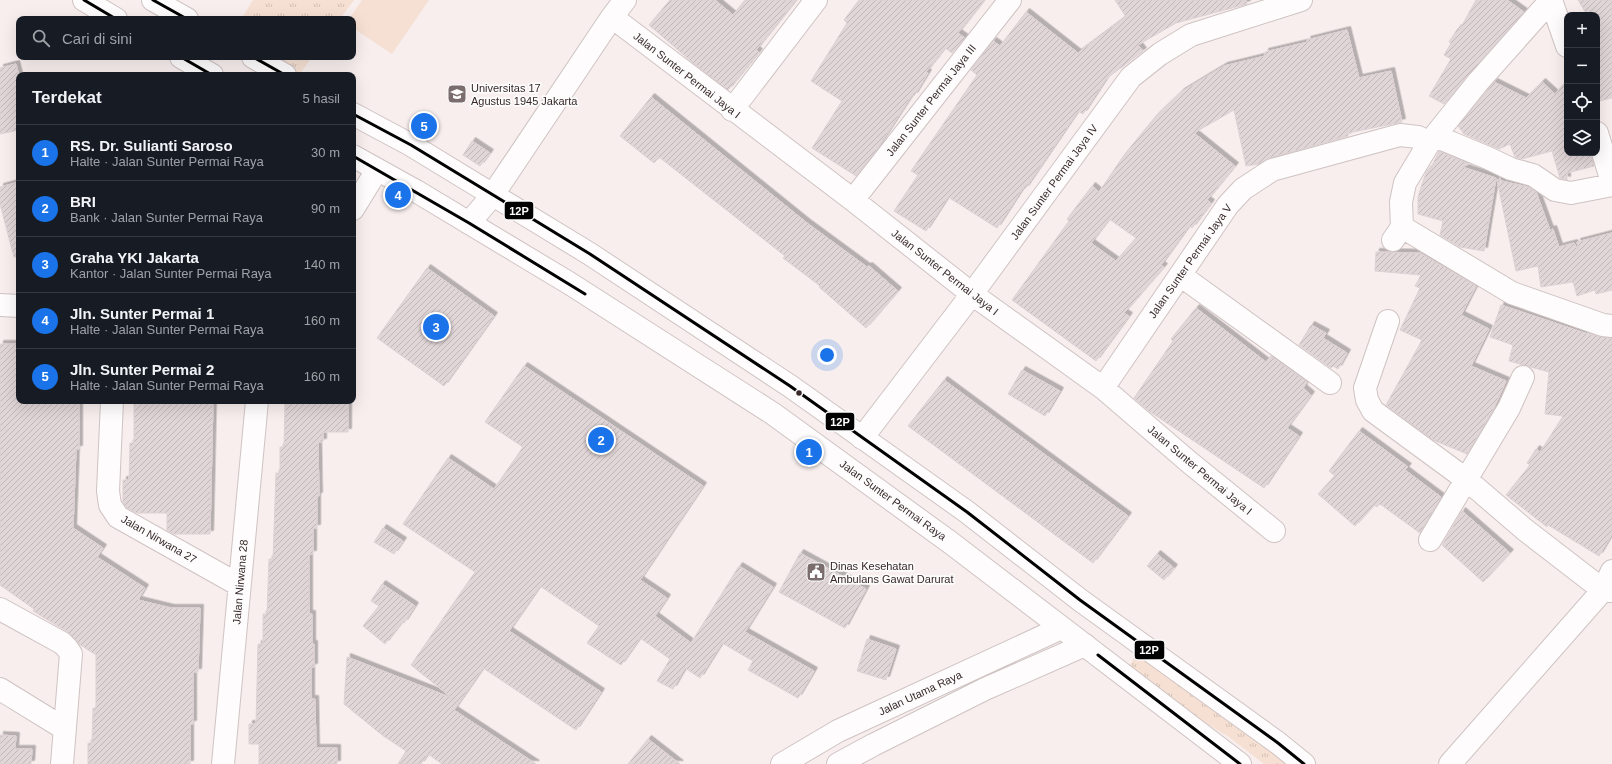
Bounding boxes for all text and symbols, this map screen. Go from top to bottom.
map controls [1564,12,1600,156]
button: + [1564,12,1600,48]
search box [16,16,356,60]
icon: search [30,27,52,49]
text: Cari di sini [62,30,132,47]
street label: Jalan Sunter Permai Jaya I [631,30,743,120]
street label: Jalan Sunter Permai Jaya III [884,42,978,158]
button: − [1564,48,1600,84]
place label: Universitas 17 Agustus 1945 Jakarta [471,82,578,107]
school or university icon: Universitas 17 Agustus 1945 Jakarta [446,83,468,105]
button: locate [1564,84,1600,120]
text: Terdekat [32,88,102,107]
text: 5 hasil [302,91,340,106]
pin: 5 [411,111,437,141]
button: layers [1564,120,1600,156]
street label: Jalan Sunter Permai Jaya IV [1008,122,1100,242]
text: RS. Dr. Sulianti Saroso [70,137,233,154]
text: 1 [41,145,49,160]
text: 30 m [311,145,340,160]
text: Halte · Jalan Sunter Permai Raya [70,154,264,169]
pin: 4 [385,180,411,210]
text: BRI [70,193,96,210]
text: 2 [41,201,49,216]
text: 90 m [311,201,340,216]
line badge: 12P [504,201,534,220]
street label: Jalan Sunter Permai Jaya V [1146,201,1234,320]
text: 12P [509,205,529,217]
text: Bank · Jalan Sunter Permai Raya [70,210,263,225]
street label: Jalan Sunter Permai Jaya I [889,227,1001,317]
text: Graha YKI Jakarta [70,249,199,266]
text: 3 [41,257,49,272]
text: 140 m [304,257,340,272]
text: Kantor · Jalan Sunter Permai Raya [70,266,272,281]
text: Jln. Sunter Permai 1 [70,305,214,322]
pin: 3 [423,312,449,342]
text: 4 [41,313,49,328]
text: 160 m [304,313,340,328]
text: Halte · Jalan Sunter Permai Raya [70,322,264,337]
your location [817,345,837,365]
text: Jln. Sunter Permai 2 [70,361,214,378]
text: 5 [41,369,49,384]
text: 160 m [304,369,340,384]
text: Halte · Jalan Sunter Permai Raya [70,378,264,393]
unlabelled marker [794,388,804,398]
line badge: 12P [825,412,855,431]
text: 12P [830,416,850,428]
street label: Jalan Sunter Permai Jaya I [1146,423,1254,517]
pin: 2 [588,425,614,455]
pin: 1 [796,437,822,467]
street label: Jalan Sunter Permai Raya [838,457,949,543]
street label: Jalan Nirwana 27 [119,513,199,565]
street label: Jalan Nirwana 28 [230,539,250,625]
place label: Dinas Kesehatan Ambulans Gawat Darurat [830,560,954,585]
public building icon: Dinas Kesehatan Ambulans Gawat Darurat [805,561,827,583]
line badge: 12P [1134,640,1165,660]
text: 12P [1139,644,1159,656]
street label: Jalan Utama Raya [876,668,964,718]

